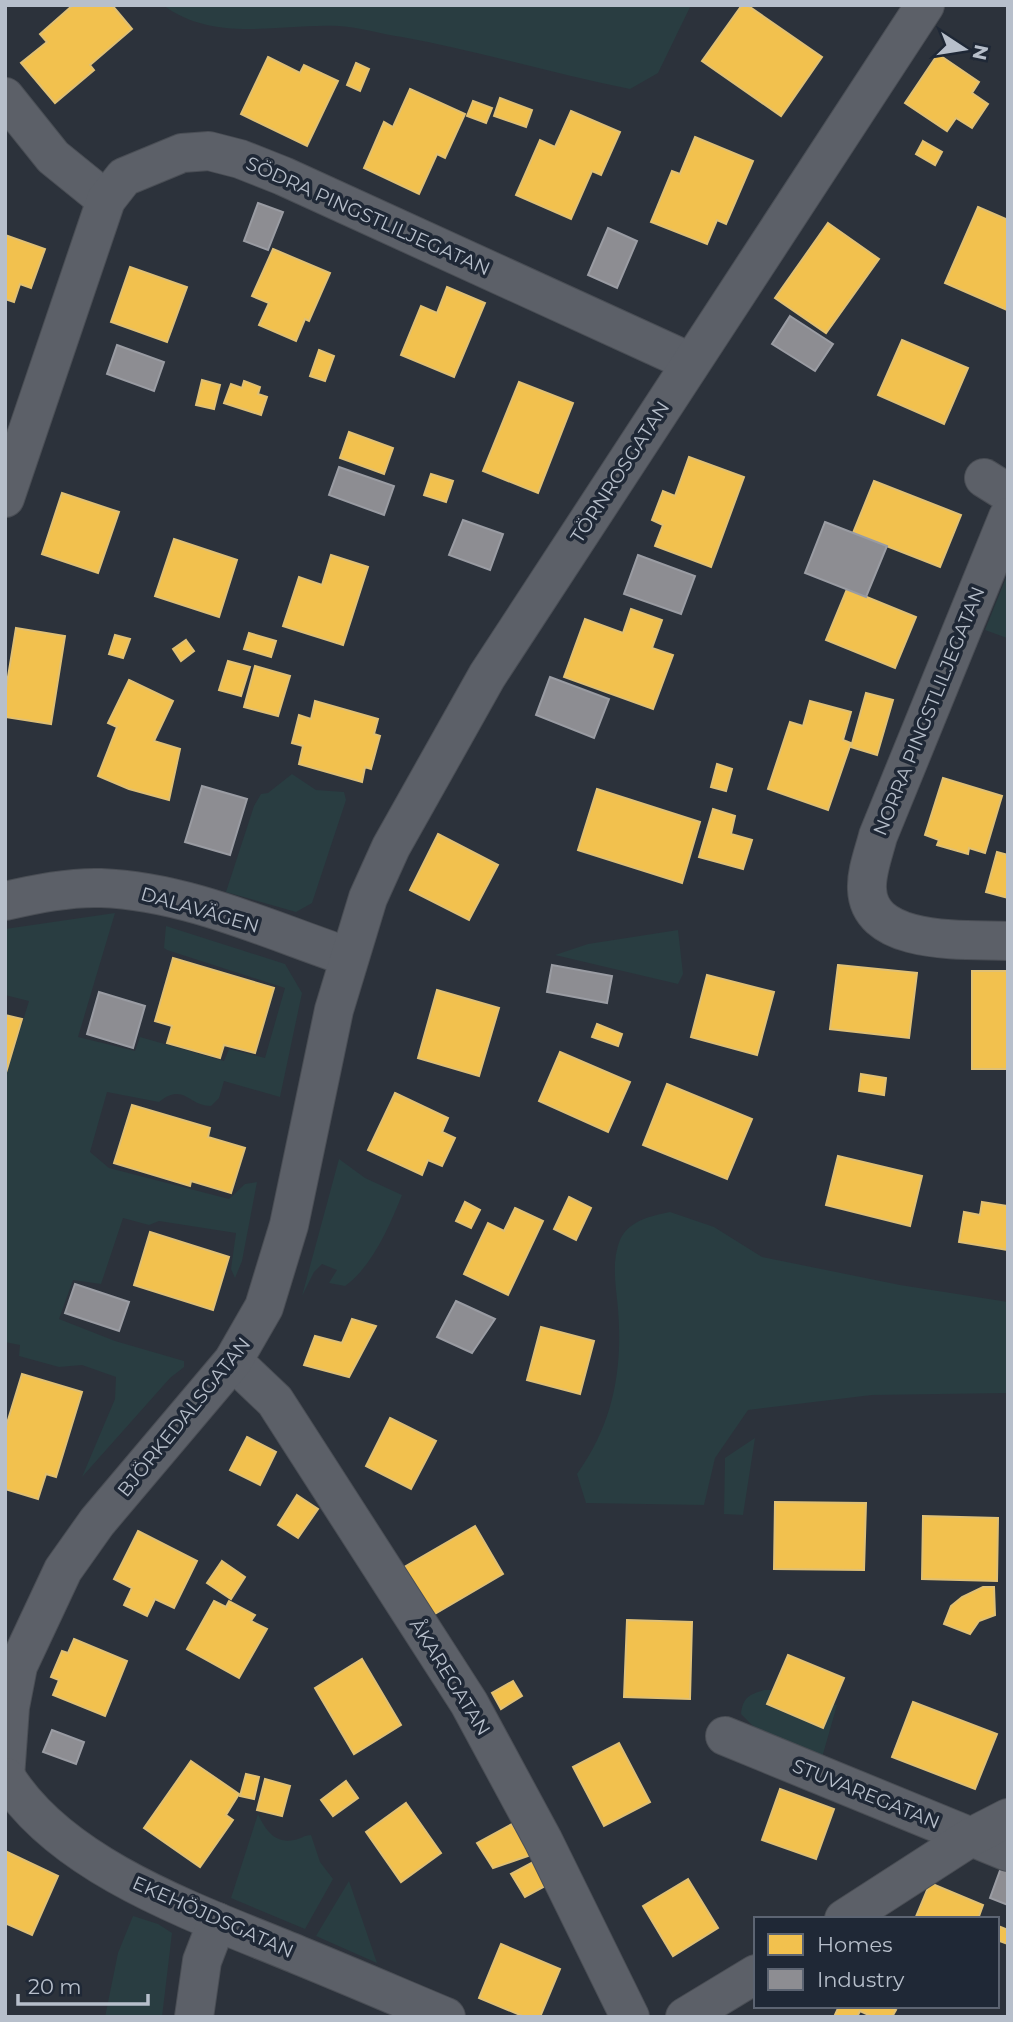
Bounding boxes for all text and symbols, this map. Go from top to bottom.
north arrow [929,14,999,84]
text: N [967,43,993,62]
street label: SÖDRA PINGSTLILJEGATAN [242,152,494,280]
street label: TÖRNROSGATAN [566,397,674,547]
street label: NORRA PINGSTLILJEGATAN [868,583,990,839]
street label: DALAVÄGEN [138,882,262,938]
street label: BJÖRKEDALSGATAN [113,1333,255,1501]
street label: ÅKAREGATAN [405,1614,495,1740]
street label: STUVAREGATAN [789,1754,943,1834]
street label: EKEHÖJDSGATAN [129,1871,297,1963]
legend [754,1917,999,2008]
text: Homes [817,1932,892,1957]
scale bar [18,1962,147,2006]
text: Industry [817,1967,905,1992]
text: 20 m [28,1974,82,1999]

